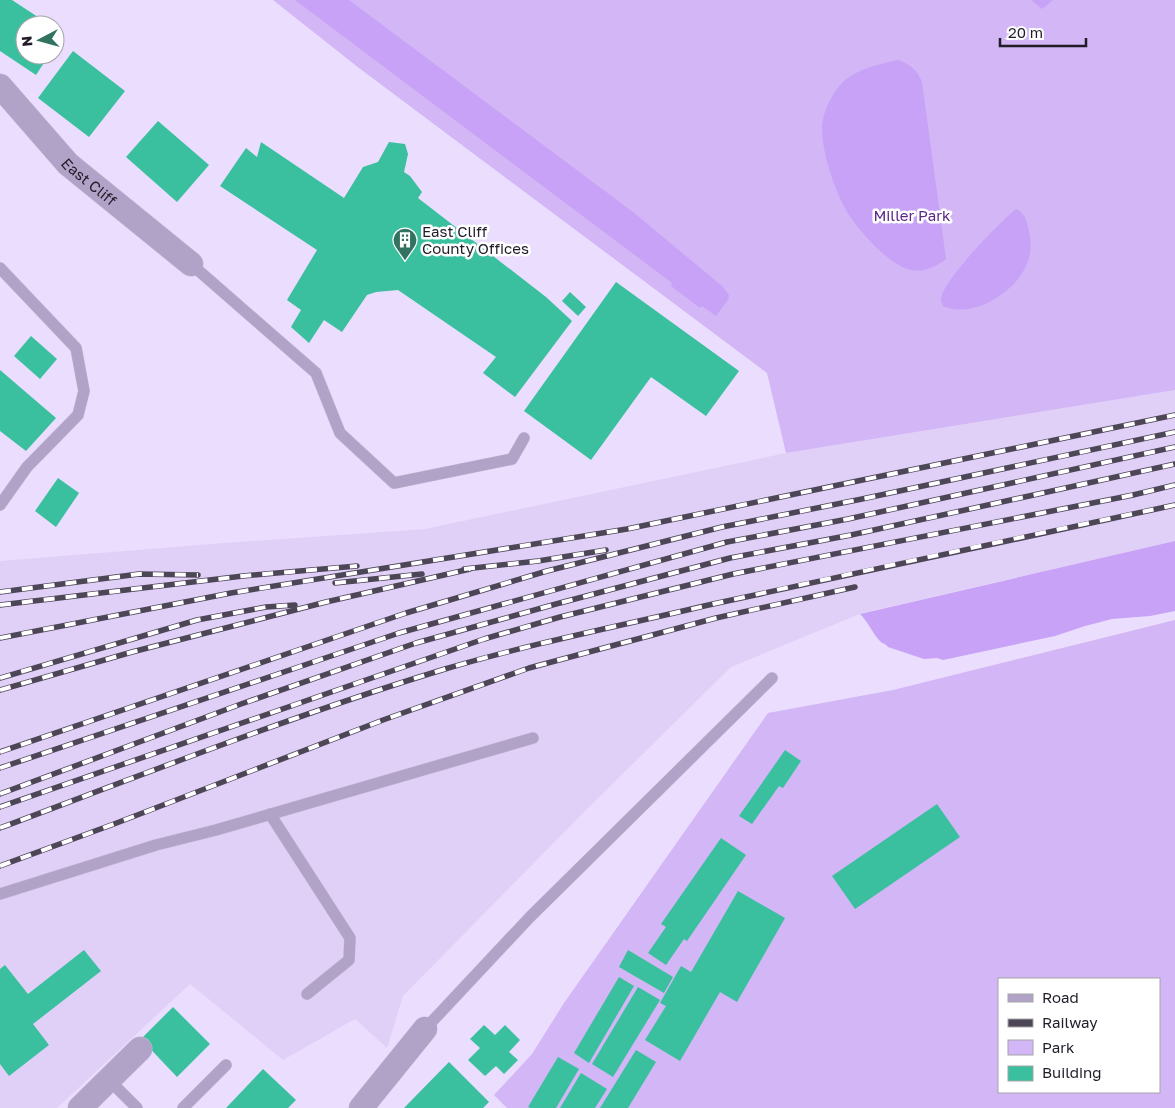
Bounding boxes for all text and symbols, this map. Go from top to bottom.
north arrow [15,15,65,65]
scale bar [1000,15,1086,47]
text: 20 m [1008,23,1043,41]
text: N [18,35,36,48]
street label: East Cliff [58,154,121,209]
park label: Miller Park [873,206,951,224]
place label: East Cliff County Offices [422,222,529,257]
building icon: East Cliff County Offices [392,227,418,261]
legend [998,978,1160,1093]
text: Road [1042,988,1079,1006]
text: Railway [1042,1013,1098,1031]
text: Park [1042,1038,1075,1056]
text: Building [1042,1063,1102,1081]

